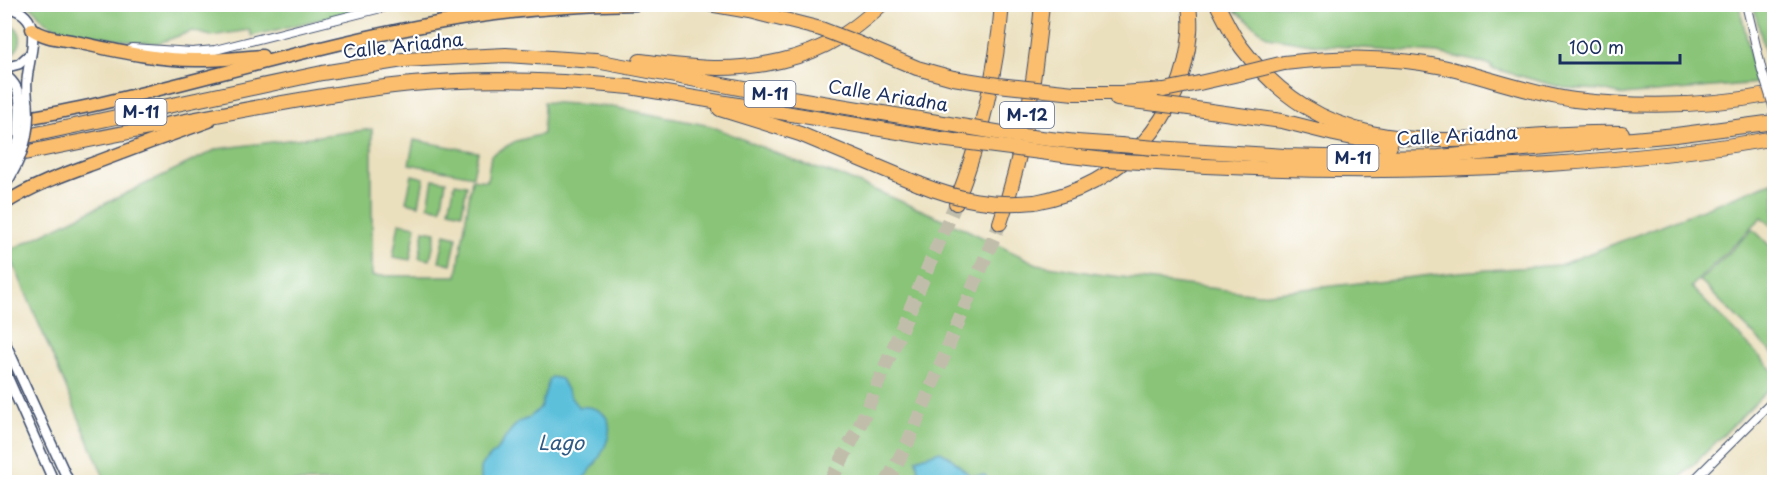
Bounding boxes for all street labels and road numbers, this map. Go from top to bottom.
street label: Calle Ariadna [341,25,465,64]
street label: Calle Ariadna [826,72,951,117]
road number: M-11 [744,81,796,107]
road number: M-11 [116,99,166,125]
road number: M-12 [1000,102,1054,128]
street label: Calle Ariadna [1396,118,1519,151]
road number: M-11 [1328,145,1378,171]

